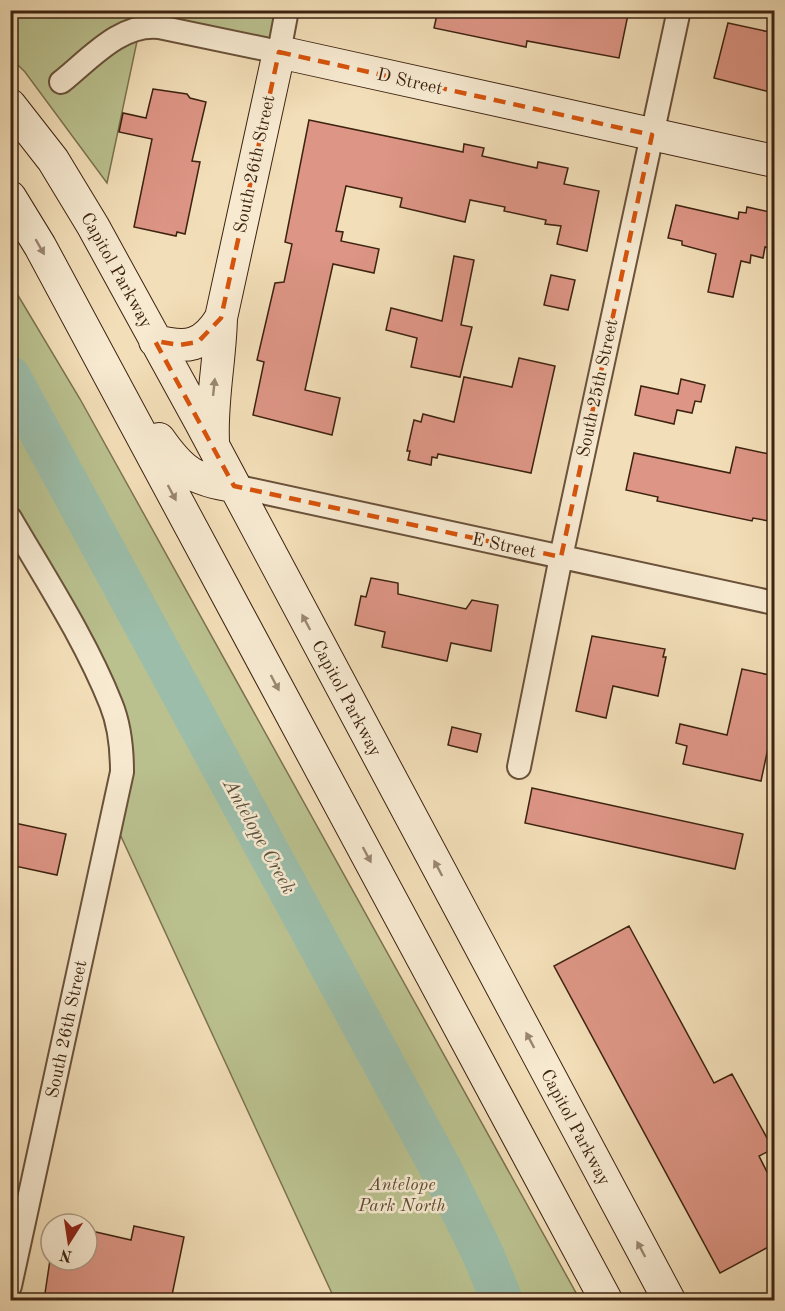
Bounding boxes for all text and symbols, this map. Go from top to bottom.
street label: D Street [375,66,444,98]
street label: South 26th Street [232,94,278,235]
street label: Capitol Parkway [77,210,155,332]
one-way arrow [35,239,46,255]
street label: South 25th Street [575,318,621,459]
one-way arrow [209,377,219,396]
one-way arrow [167,484,177,501]
street label: E Street [470,530,538,562]
one-way arrow [301,613,311,630]
street label: Capitol Parkway [308,637,385,760]
one-way arrow [270,675,280,692]
water label: Antelope Creek [218,775,298,898]
one-way arrow [362,847,372,864]
one-way arrow [433,859,443,876]
street label: South 26th Street [44,959,90,1100]
one-way arrow [525,1031,535,1048]
street label: Capitol Parkway [537,1066,614,1189]
park label: Antelope Park North [357,1176,446,1215]
north arrow [39,1212,99,1272]
one-way arrow [636,1240,646,1257]
text: N [58,1245,74,1264]

